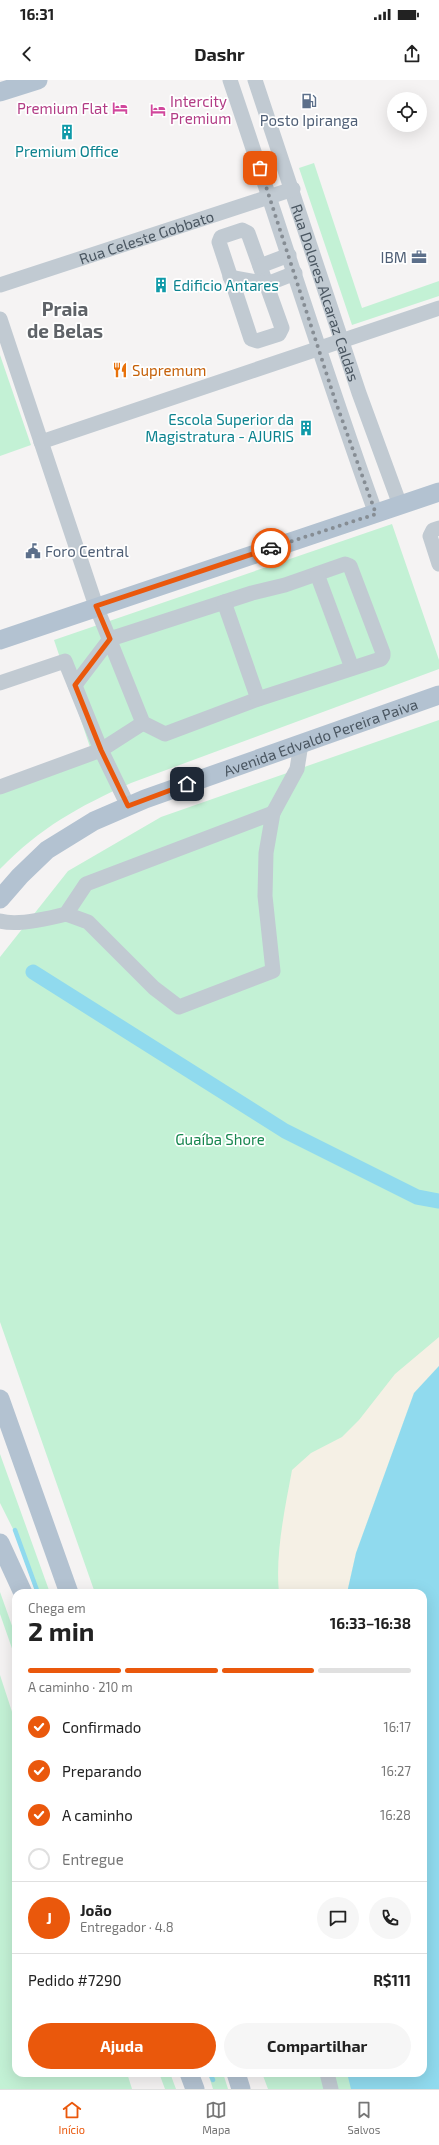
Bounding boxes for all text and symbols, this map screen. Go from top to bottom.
text: 16:31 [20,5,54,23]
icon: back [16,43,38,65]
text: Dashr [194,43,245,65]
icon: share [401,43,423,65]
place label: Intercity Premium [170,92,231,127]
fuel station icon: Posto Ipiranga [300,92,318,110]
map controls [387,92,427,132]
button: locate [387,92,427,132]
place label: Premium Flat [17,99,108,117]
hotel icon: Premium Flat [111,99,129,117]
hotel icon: Intercity Premium [149,101,167,119]
place label: Posto Ipiranga [260,111,358,129]
building icon: Premium Office [58,123,76,141]
place label: Premium Office [15,142,119,160]
pin [243,151,277,185]
icon: bag [249,157,271,179]
street label: Rua Dolores Alcaraz Caldas [288,202,363,384]
street label: Rua Celeste Gobbato [77,207,216,268]
place label: IBM [381,248,407,266]
office icon: IBM [410,248,428,266]
building icon: Edificio Antares [152,276,170,294]
place label: Edificio Antares [173,276,279,294]
district label: Praia de Belas [27,297,103,342]
restaurant icon: Supremum [111,361,129,379]
place label: Supremum [132,361,206,379]
place label: Escola Superior da Magistratura - AJURIS [145,410,294,445]
building icon: Escola Superior da Magistratura - AJURIS [297,419,315,437]
courier [251,528,291,568]
icon: car [260,537,282,559]
public building icon: Foro Central [24,542,42,560]
place label: Foro Central [45,542,129,560]
street label: Avenida Edvaldo Pereira Paiva [221,694,420,780]
pin [170,767,204,801]
icon: home [176,773,198,795]
park label: Guaíba Shore [175,1130,265,1148]
text: Chega em [28,1600,86,1616]
text: 16:33–16:38 [330,1614,411,1632]
text: 2 min [28,1615,94,1646]
text: A caminho · 210 m [28,1679,133,1695]
icon: check [28,1716,50,1738]
text: Confirmado [62,1718,141,1736]
text: 16:17 [383,1719,411,1735]
icon: check [28,1760,50,1782]
text: Preparando [62,1762,142,1780]
text: 16:27 [381,1763,411,1779]
icon: check [28,1804,50,1826]
text: A caminho [62,1806,133,1824]
text: 16:28 [380,1807,411,1823]
text: Entregue [62,1850,124,1868]
button: chat [317,1897,359,1939]
button: phone [369,1897,411,1939]
text: João [80,1901,112,1919]
text: J [46,1909,52,1927]
text: Entregador · 4.8 [80,1919,174,1935]
text: Pedido #7290 [28,1971,122,1989]
text: R$111 [373,1971,411,1989]
button: Ajuda [28,2023,216,2069]
button: Compartilhar [224,2023,411,2069]
tab: Início [59,2099,85,2136]
tab: Mapa [202,2099,230,2136]
tab: Salvos [348,2099,380,2136]

